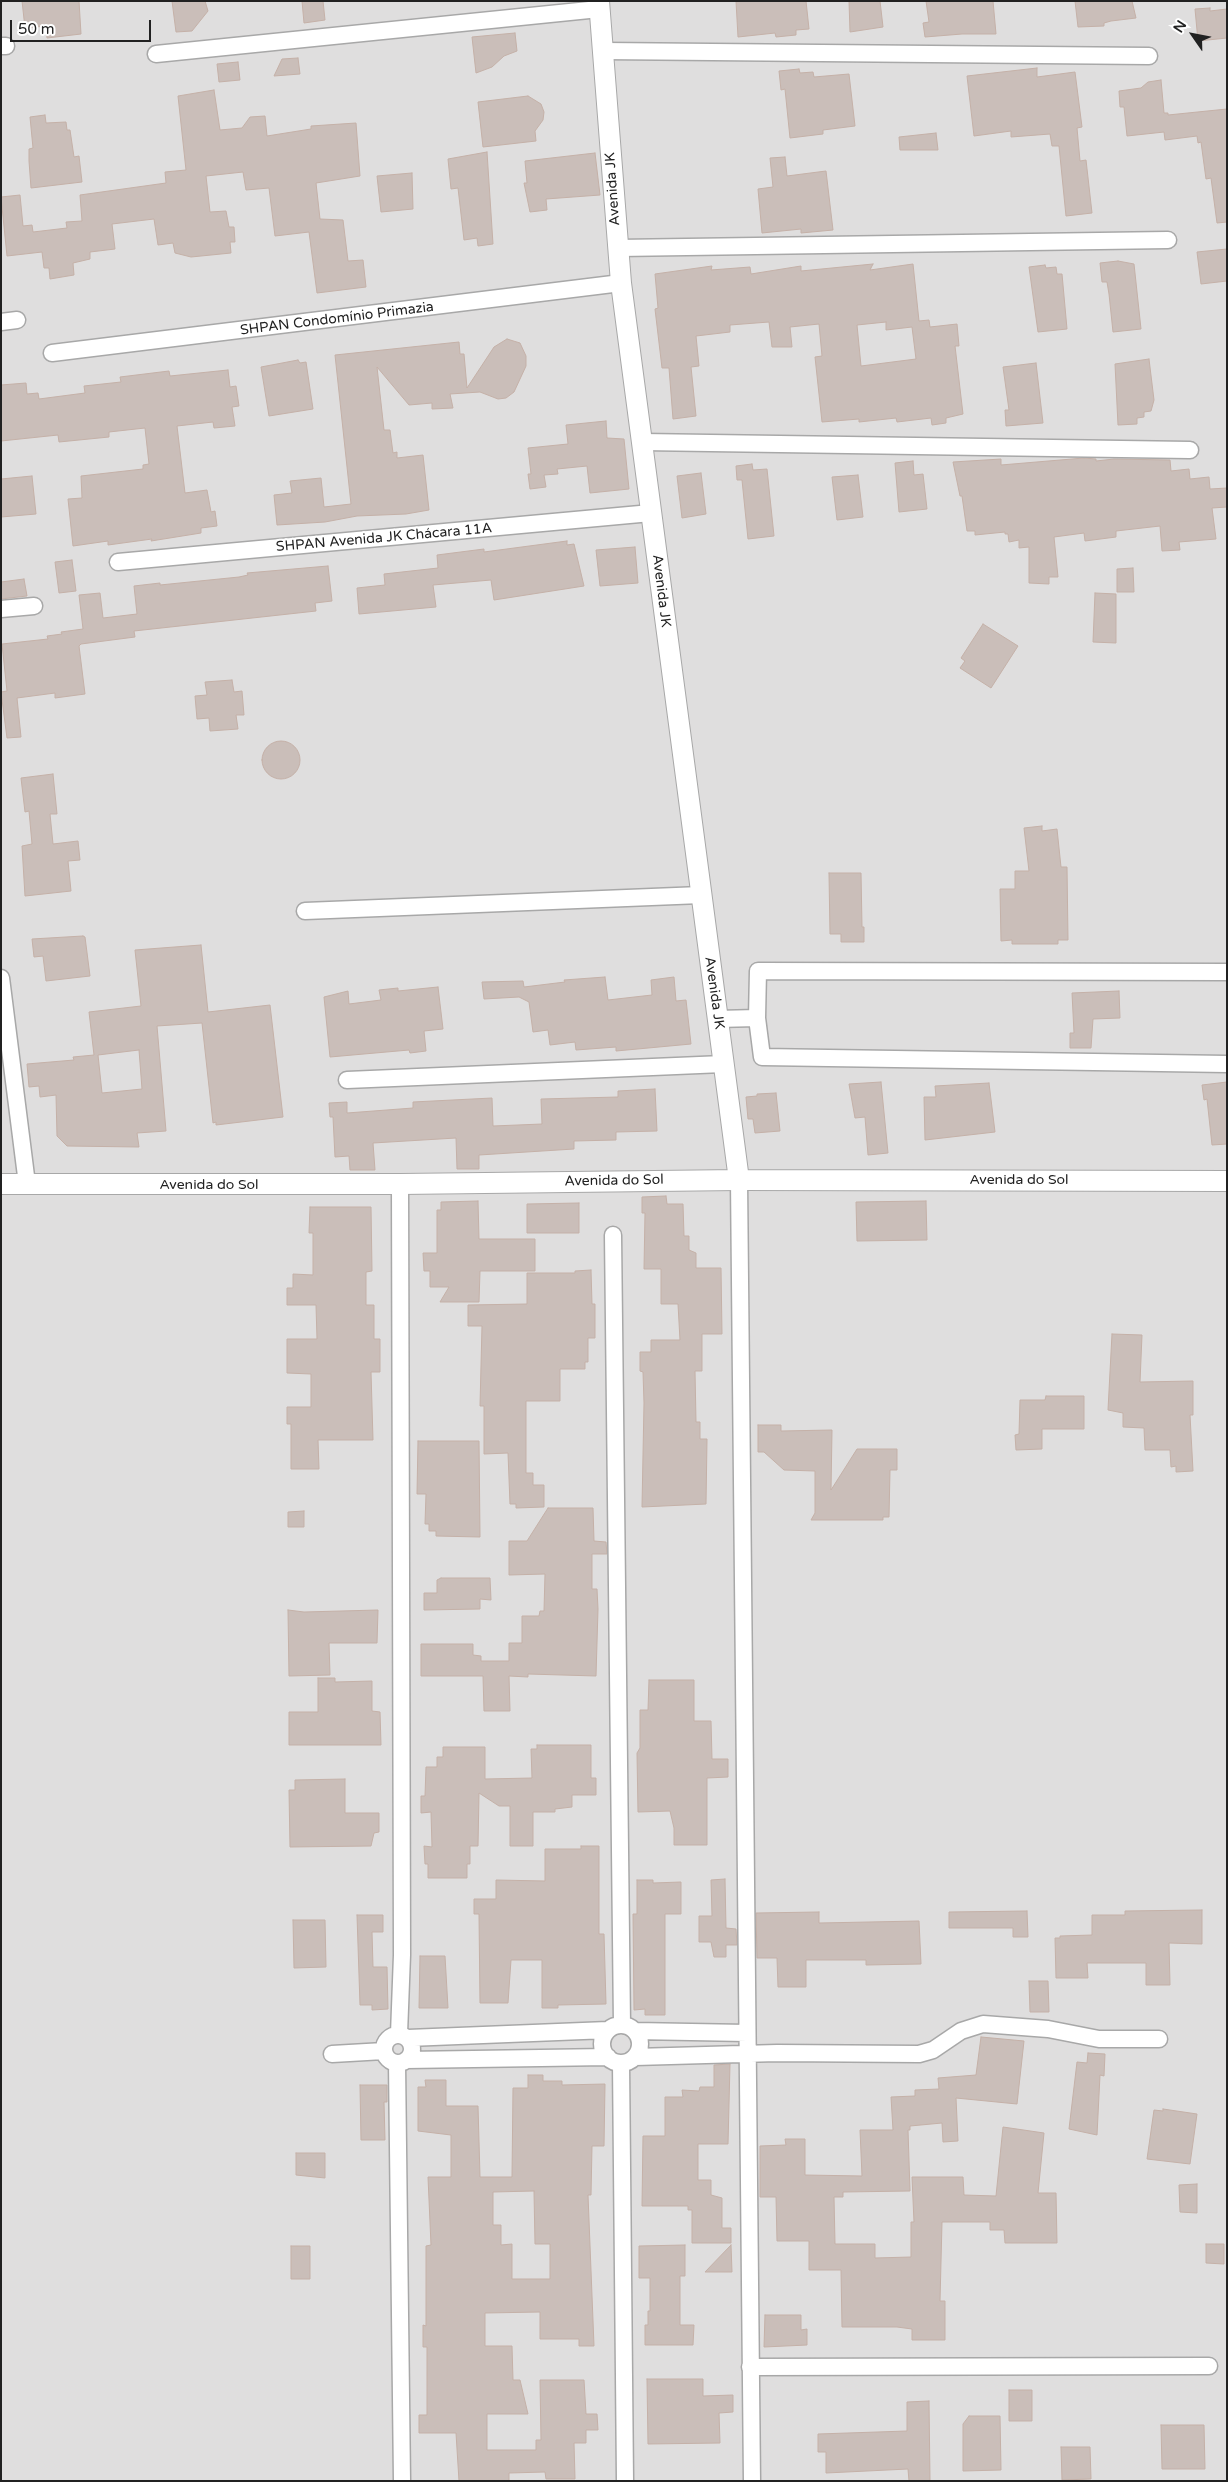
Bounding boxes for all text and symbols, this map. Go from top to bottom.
scale bar [12,10,154,42]
north arrow [1168,10,1218,60]
text: N [1170,17,1190,36]
text: 50 m [18,20,55,38]
street label: Avenida JK [602,152,624,226]
street label: SHPAN Condomínio Primazia [239,299,435,339]
street label: SHPAN Avenida JK Chácara 11A [275,520,493,556]
street label: Avenida JK [648,554,674,628]
street label: Avenida JK [701,955,727,1031]
street label: Avenida do Sol [564,1172,664,1190]
street label: Avenida do Sol [969,1172,1069,1188]
street label: Avenida do Sol [159,1177,259,1193]

